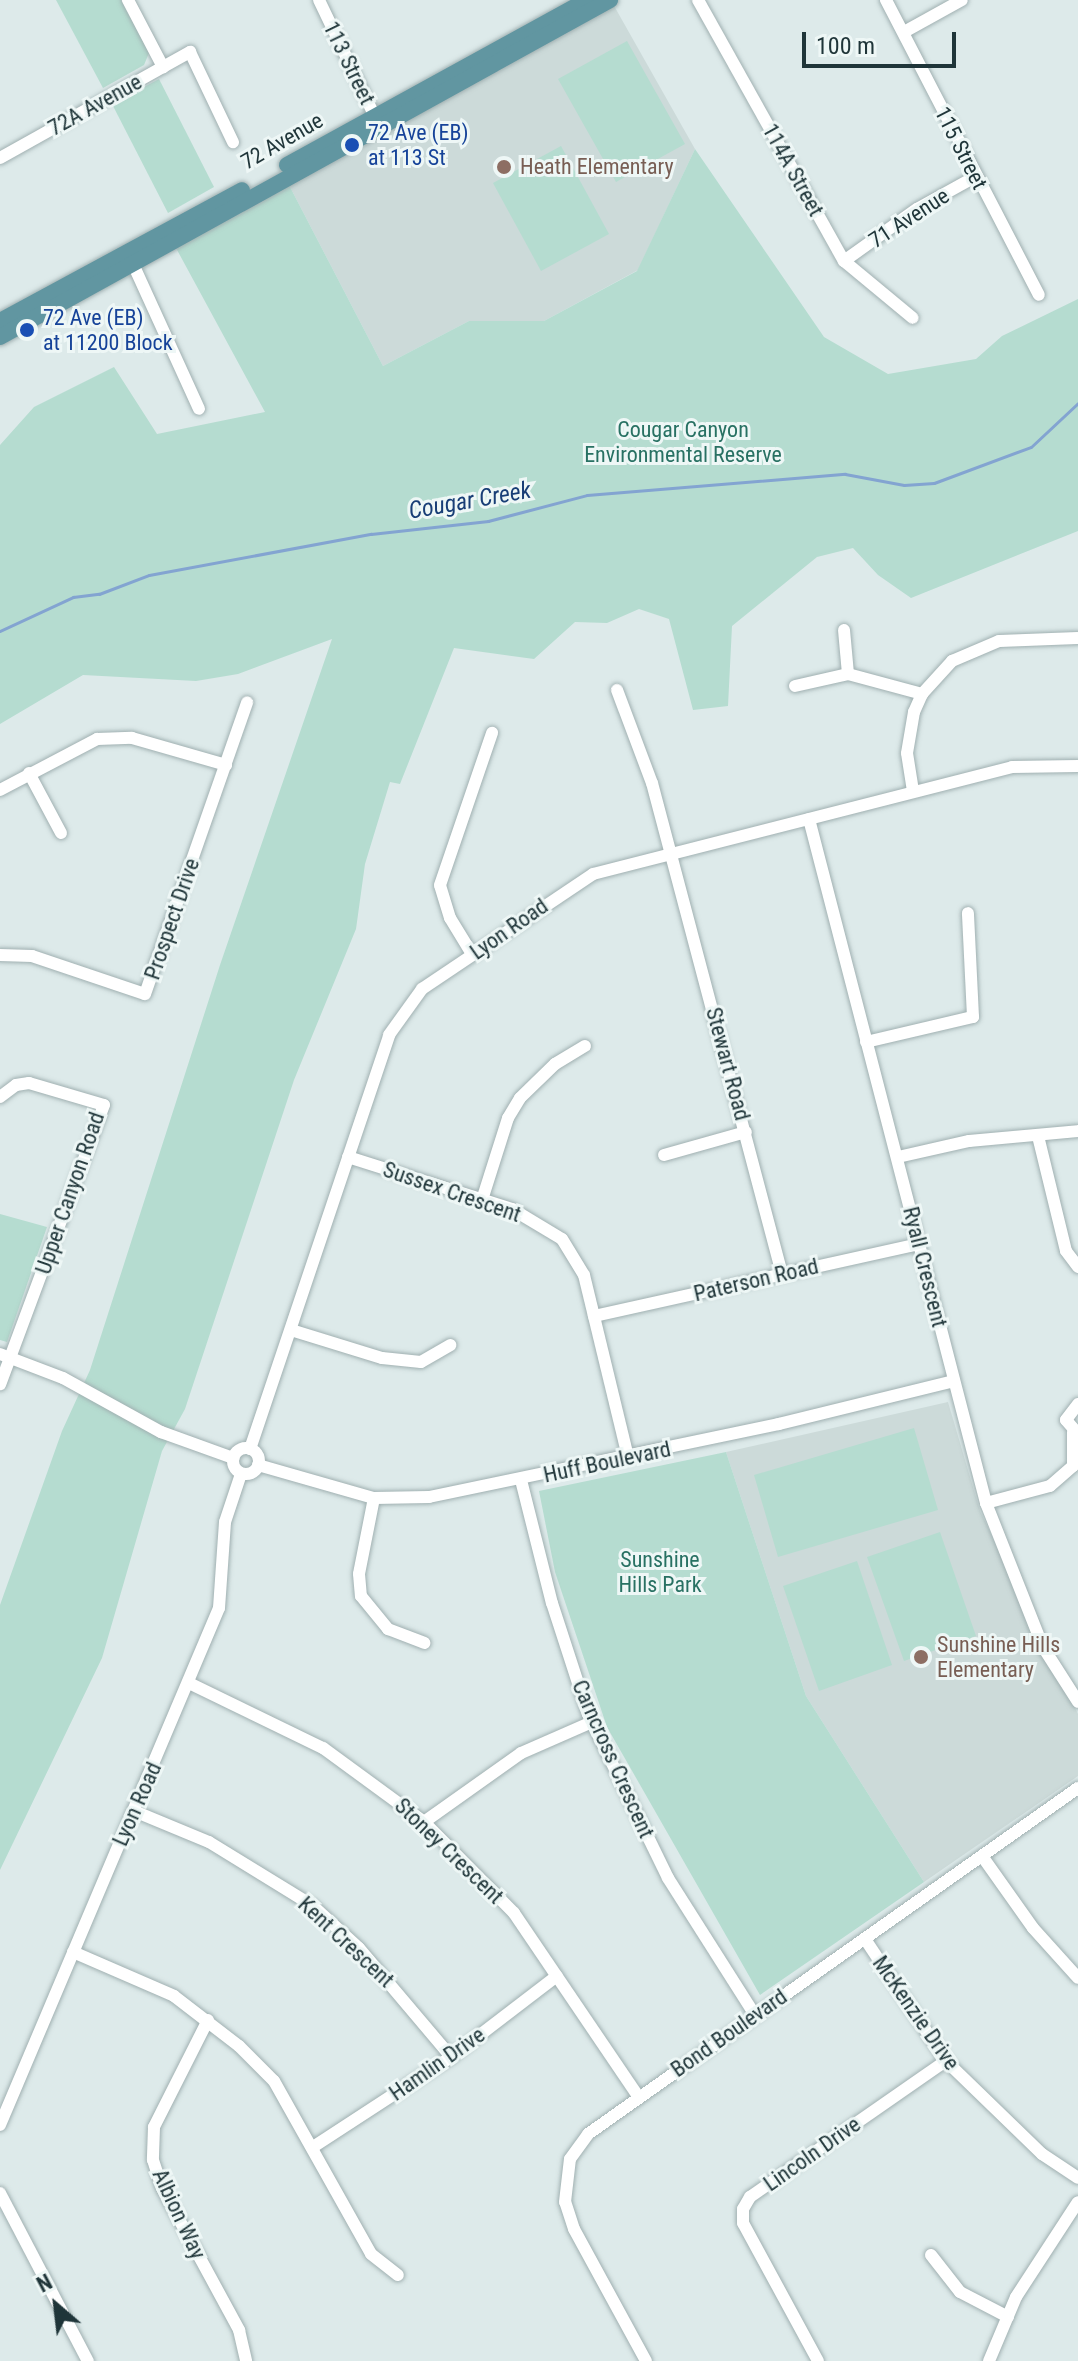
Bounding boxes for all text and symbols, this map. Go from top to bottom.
scale bar [806,16,960,66]
street label: 113 Street [318,17,380,109]
text: 100 m [816,32,875,60]
street label: 72A Avenue [44,69,146,141]
street label: 115 Street [929,102,993,194]
street label: 72 Avenue [236,107,328,175]
place label: 72 Ave (EB) at 113 St [368,119,468,170]
street label: 114A Street [757,119,829,221]
marker: 72 Ave (EB) at 113 St [343,136,361,154]
place label: Heath Elementary [520,154,674,180]
marker: Heath Elementary [495,158,513,176]
street label: 71 Avenue [864,182,954,254]
place label: 72 Ave (EB) at 11200 Block [43,304,173,356]
marker: 72 Ave (EB) at 11200 Block [18,321,36,339]
park label: Cougar Canyon Environmental Reserve [584,416,782,468]
water label: Cougar Creek [407,476,533,526]
street label: Prospect Drive [139,855,205,983]
street label: Lyon Road [465,893,553,965]
street label: Stewart Road [700,1005,756,1123]
street label: Upper Canyon Road [30,1108,110,1278]
street label: Sussex Crescent [380,1156,524,1228]
street label: Ryall Crescent [897,1204,953,1330]
street label: Paterson Road [691,1253,821,1307]
street label: Huff Boulevard [541,1436,673,1488]
park label: Sunshine Hills Park [618,1546,702,1598]
place label: Sunshine Hills Elementary [937,1631,1060,1682]
marker: Sunshine Hills Elementary [912,1648,930,1666]
street label: Carncross Crescent [566,1676,660,1842]
street label: Lyon Road [107,1758,167,1850]
street label: Stoney Crescent [389,1793,509,1909]
street label: Kent Crescent [293,1891,399,1993]
street label: McKenzie Drive [867,1951,965,2075]
street label: Bond Boulevard [666,1983,792,2083]
street label: Hamlin Drive [384,2022,490,2106]
street label: Lincoln Drive [759,2111,865,2197]
street label: Albion Way [147,2165,211,2263]
north arrow [16,2265,96,2345]
text: N [33,2269,56,2298]

